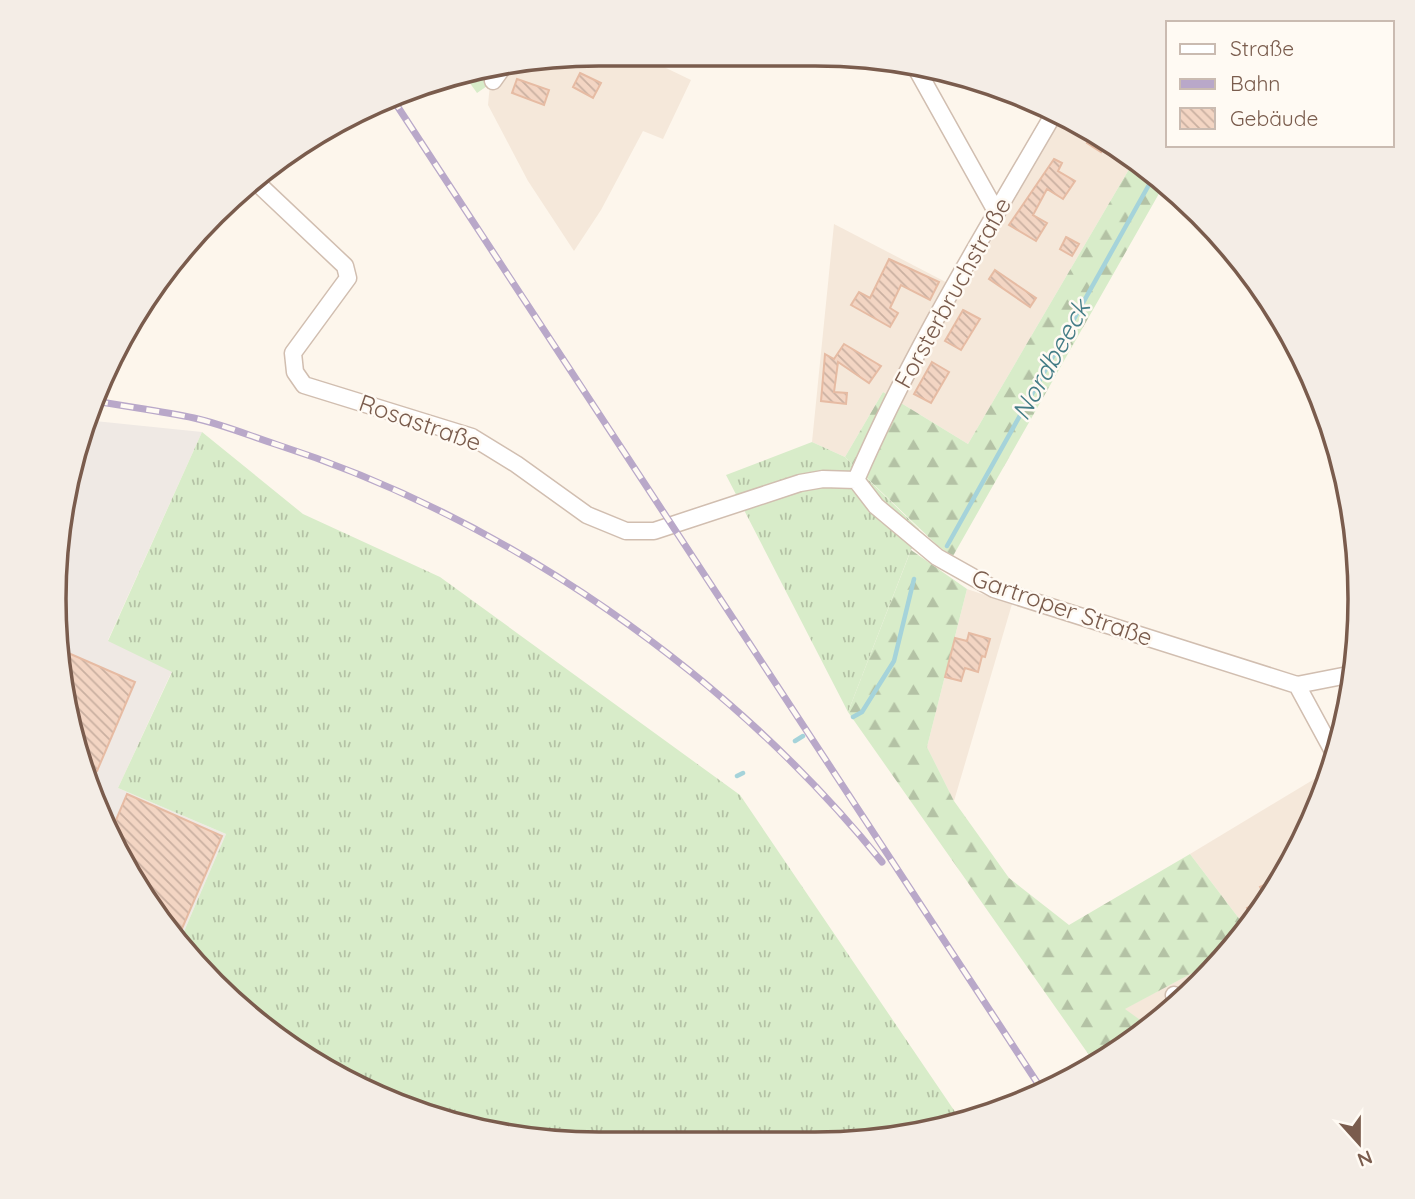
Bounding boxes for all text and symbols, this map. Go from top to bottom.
legend [1166,21,1394,147]
text: Straße [1230,35,1294,61]
text: Bahn [1230,70,1280,96]
text: Gebäude [1230,105,1318,131]
street label: Forsterbruchstraße [887,192,1017,393]
water label: Nordbeeck [1004,292,1098,426]
street label: Rosastraße [355,387,485,457]
street label: Gartroper Straße [968,562,1157,652]
north arrow [1324,1108,1394,1178]
text: N [1354,1145,1376,1173]

